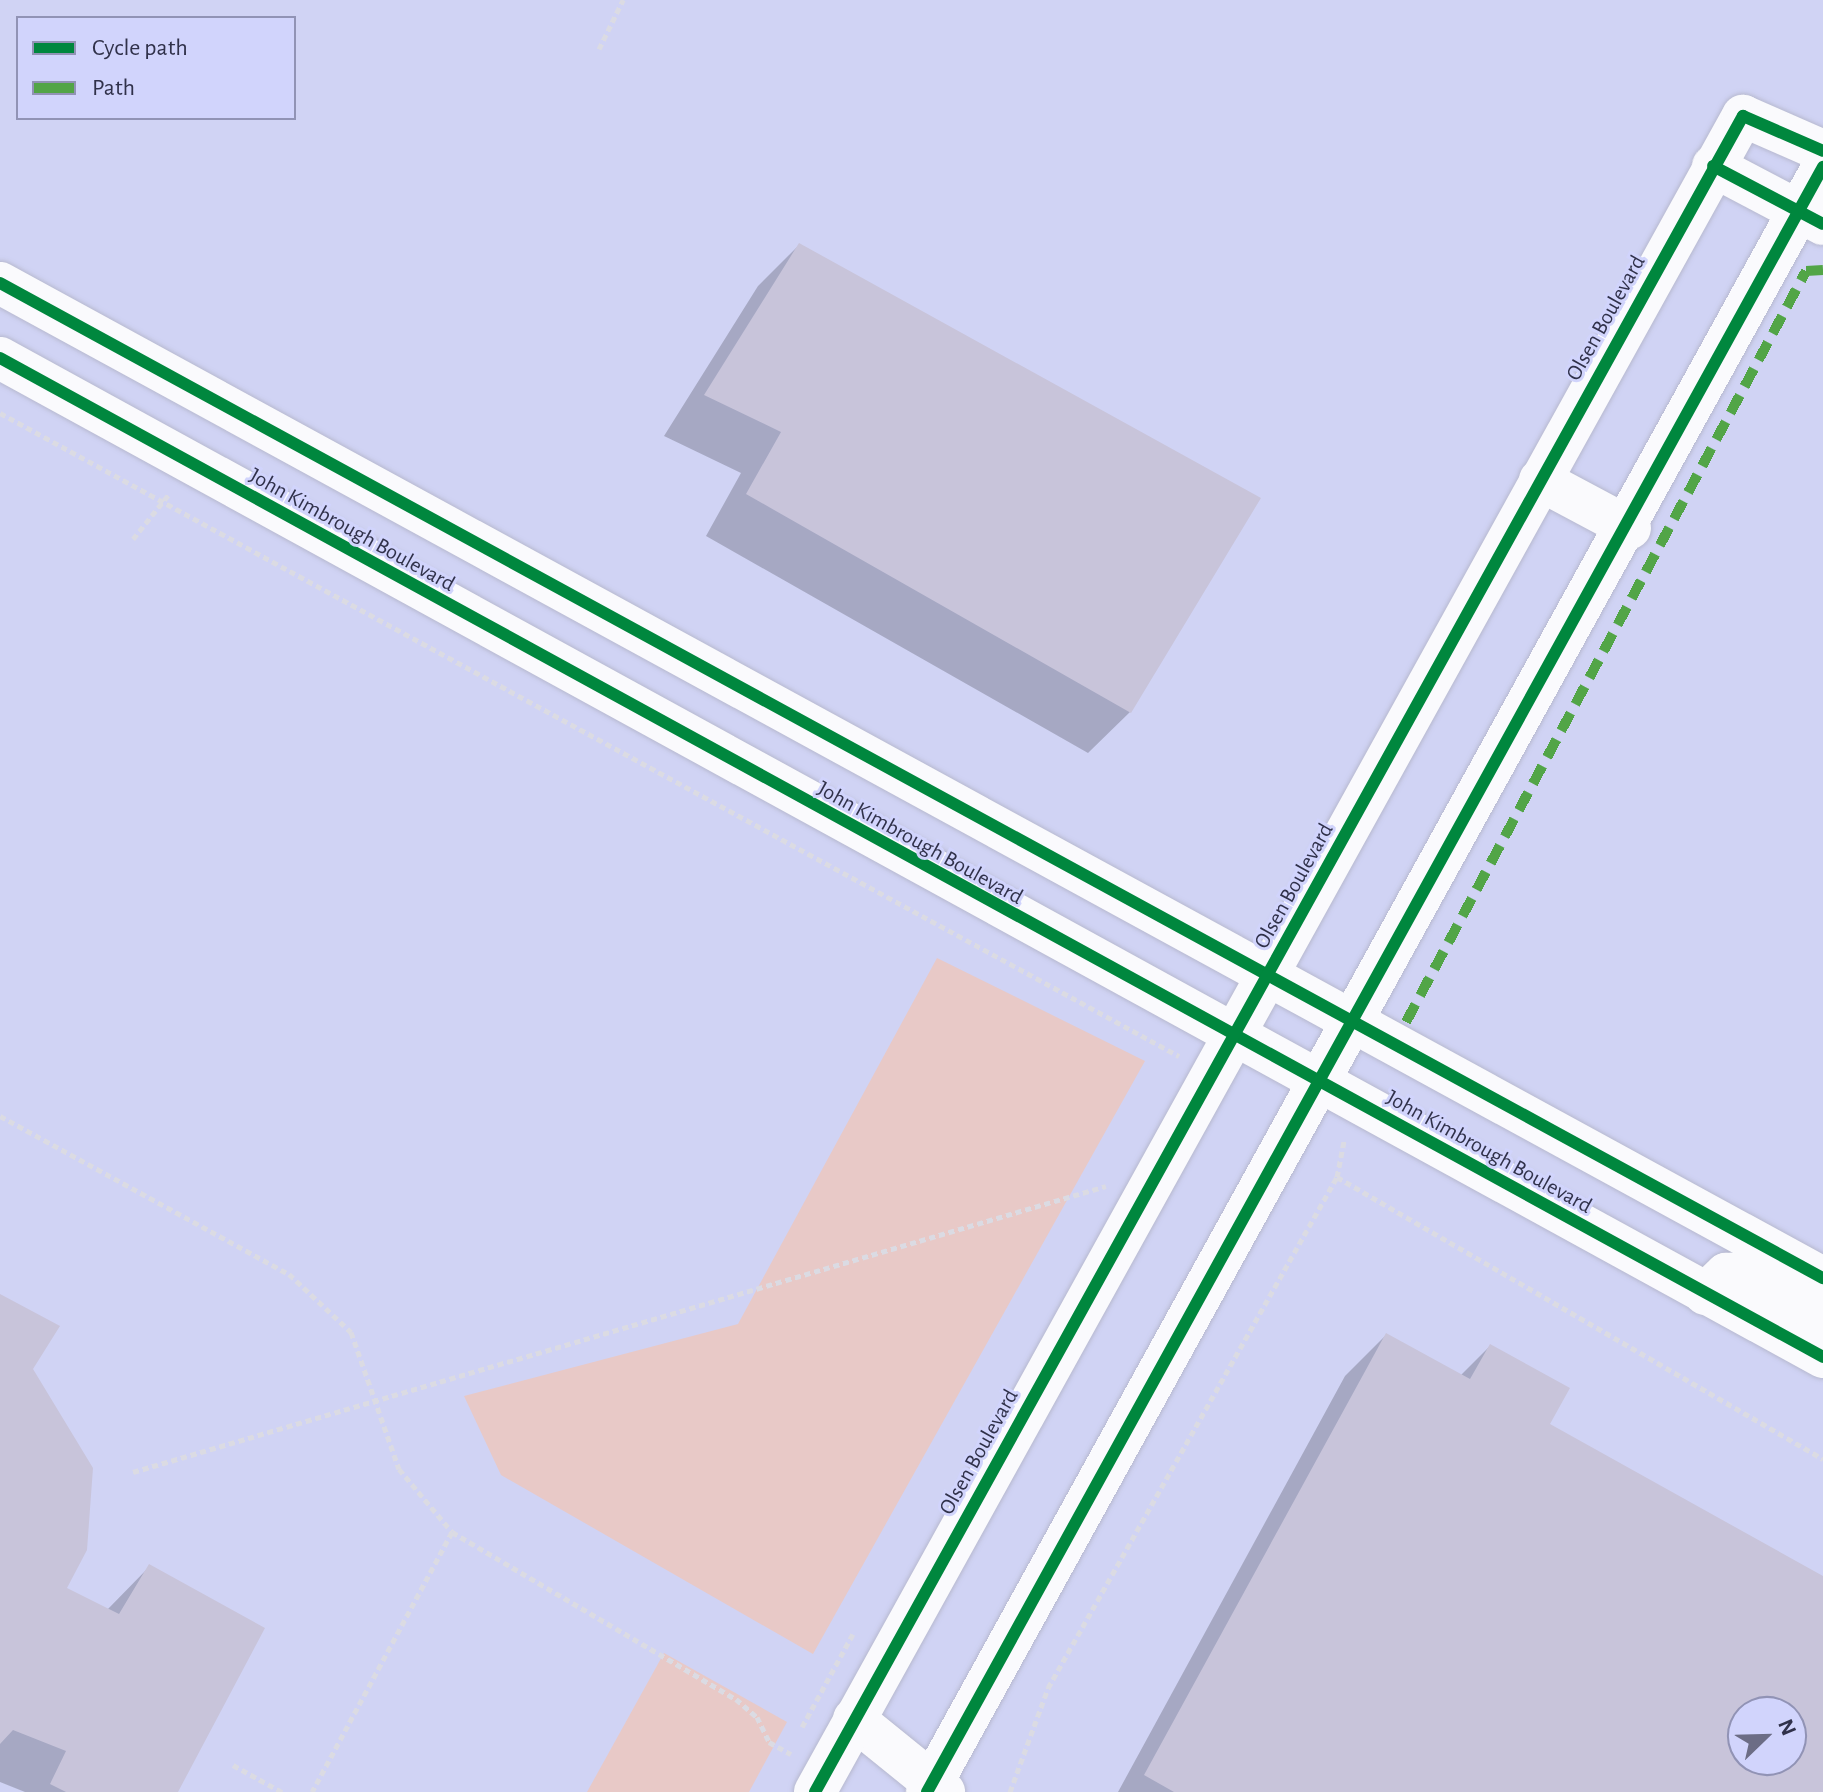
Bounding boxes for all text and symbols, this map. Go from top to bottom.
legend [16,16,296,120]
text: Cycle path [92,36,188,60]
text: Path [92,76,135,100]
street label: Olsen Boulevard [1561,251,1651,385]
street label: John Kimbrough Boulevard [245,462,459,598]
street label: John Kimbrough Boulevard [813,775,1027,911]
street label: Olsen Boulevard [1249,819,1339,953]
street label: John Kimbrough Boulevard [1382,1084,1596,1220]
street label: Olsen Boulevard [934,1385,1024,1519]
north arrow [1727,1696,1807,1776]
text: N [1774,1716,1800,1739]

